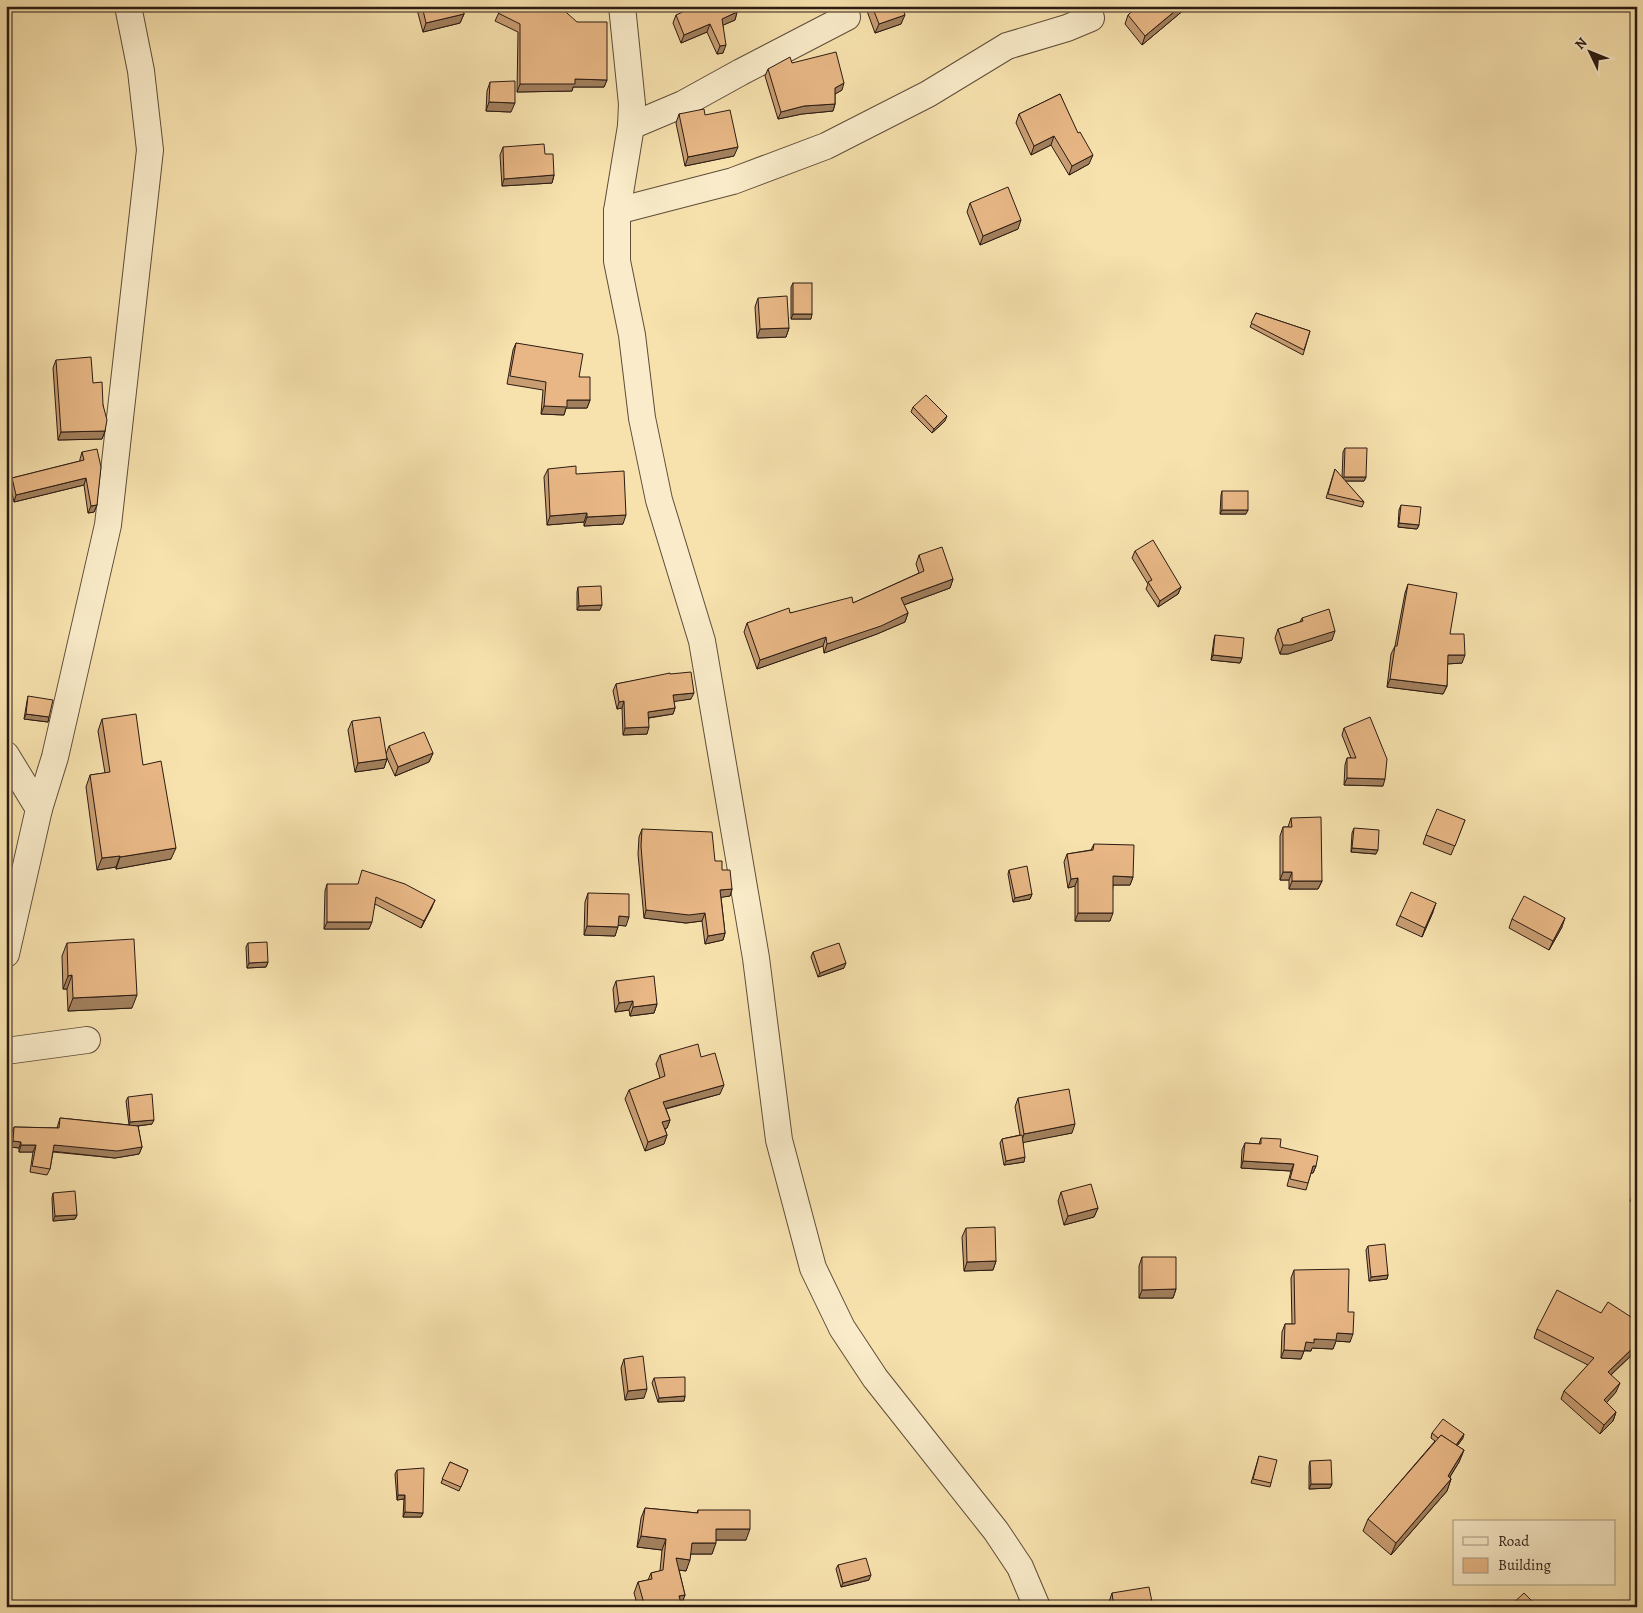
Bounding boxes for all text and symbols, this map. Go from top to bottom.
north arrow [1566,28,1616,78]
text: N [1570,33,1591,54]
legend [1453,1520,1616,1586]
text: Road [1498,1531,1530,1551]
text: Building [1498,1555,1551,1575]

